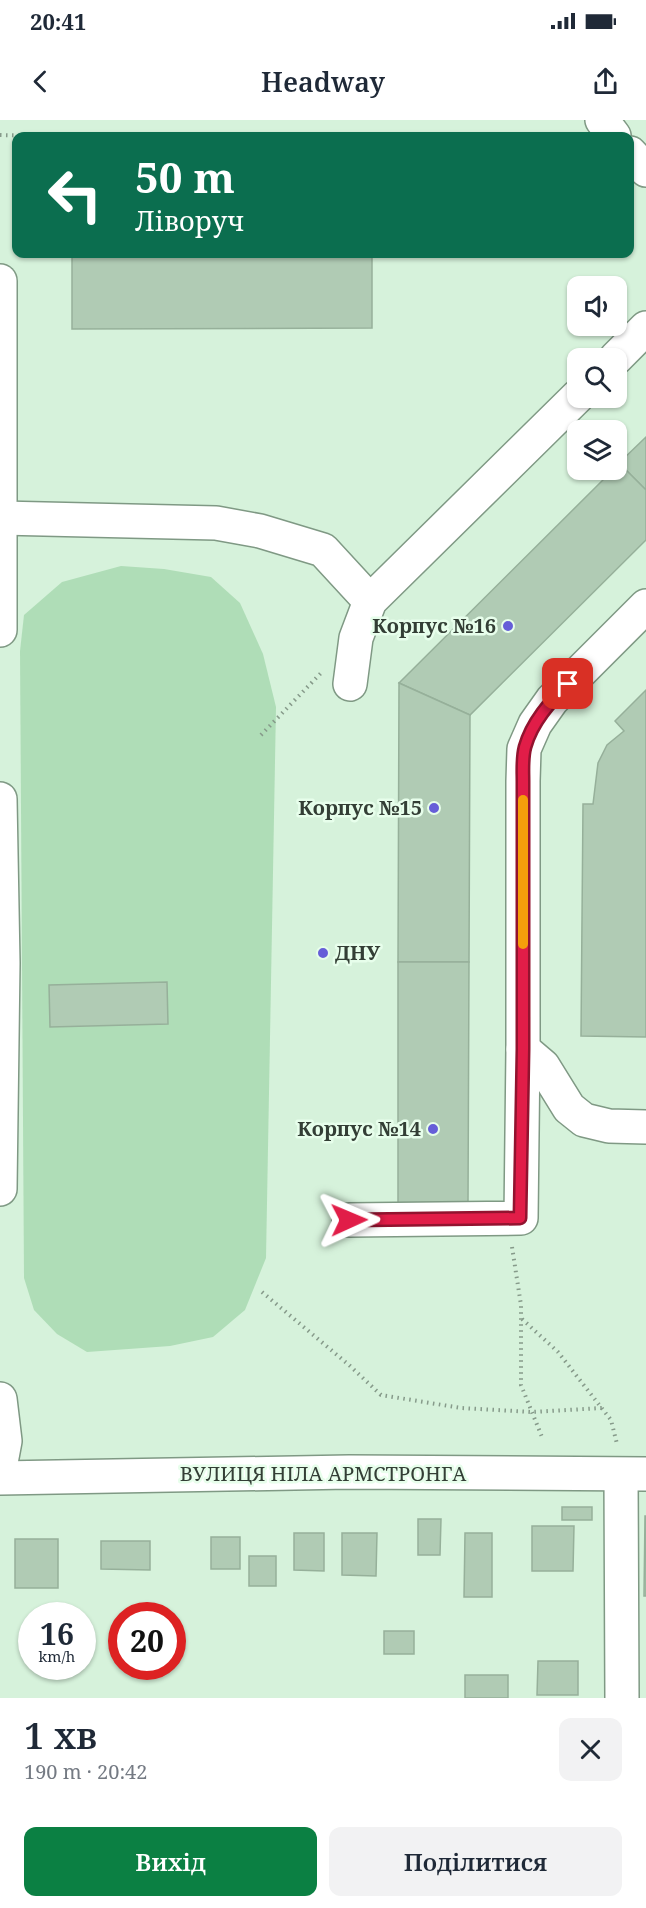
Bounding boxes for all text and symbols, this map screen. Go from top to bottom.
text: 20:41 [30,6,86,36]
text: Headway [261,63,385,100]
icon: back [24,65,57,98]
icon: share [589,65,622,98]
text: 50 m [135,148,235,205]
icon: left [36,156,114,234]
text: Ліворуч [135,202,244,239]
map controls [567,276,627,480]
button: sound [567,276,627,336]
button: search [567,348,627,408]
button: layers [567,420,627,480]
place label: Корпус №16 [372,612,496,639]
marker: Корпус №16 [501,619,515,633]
pin [542,658,593,709]
icon: arrive [551,667,584,700]
place label: Корпус №15 [298,794,422,821]
marker: Корпус №15 [427,801,441,815]
place label: ДНУ [335,939,380,966]
marker: ДНУ [316,946,330,960]
place label: Корпус №14 [297,1115,421,1142]
marker: Корпус №14 [426,1122,440,1136]
position arrow [317,1188,381,1252]
street label: ВУЛИЦЯ НІЛА АРМСТРОНГА [180,1460,467,1487]
speed limit sign: 20 [108,1602,186,1680]
text: 16 [40,1613,74,1654]
text: km/h [39,1646,75,1666]
text: 1 хв [24,1711,97,1760]
button: close [559,1718,622,1781]
text: 190 m · 20:42 [24,1758,147,1785]
button: Вихід [24,1827,317,1896]
button: Поділитися [329,1827,622,1896]

